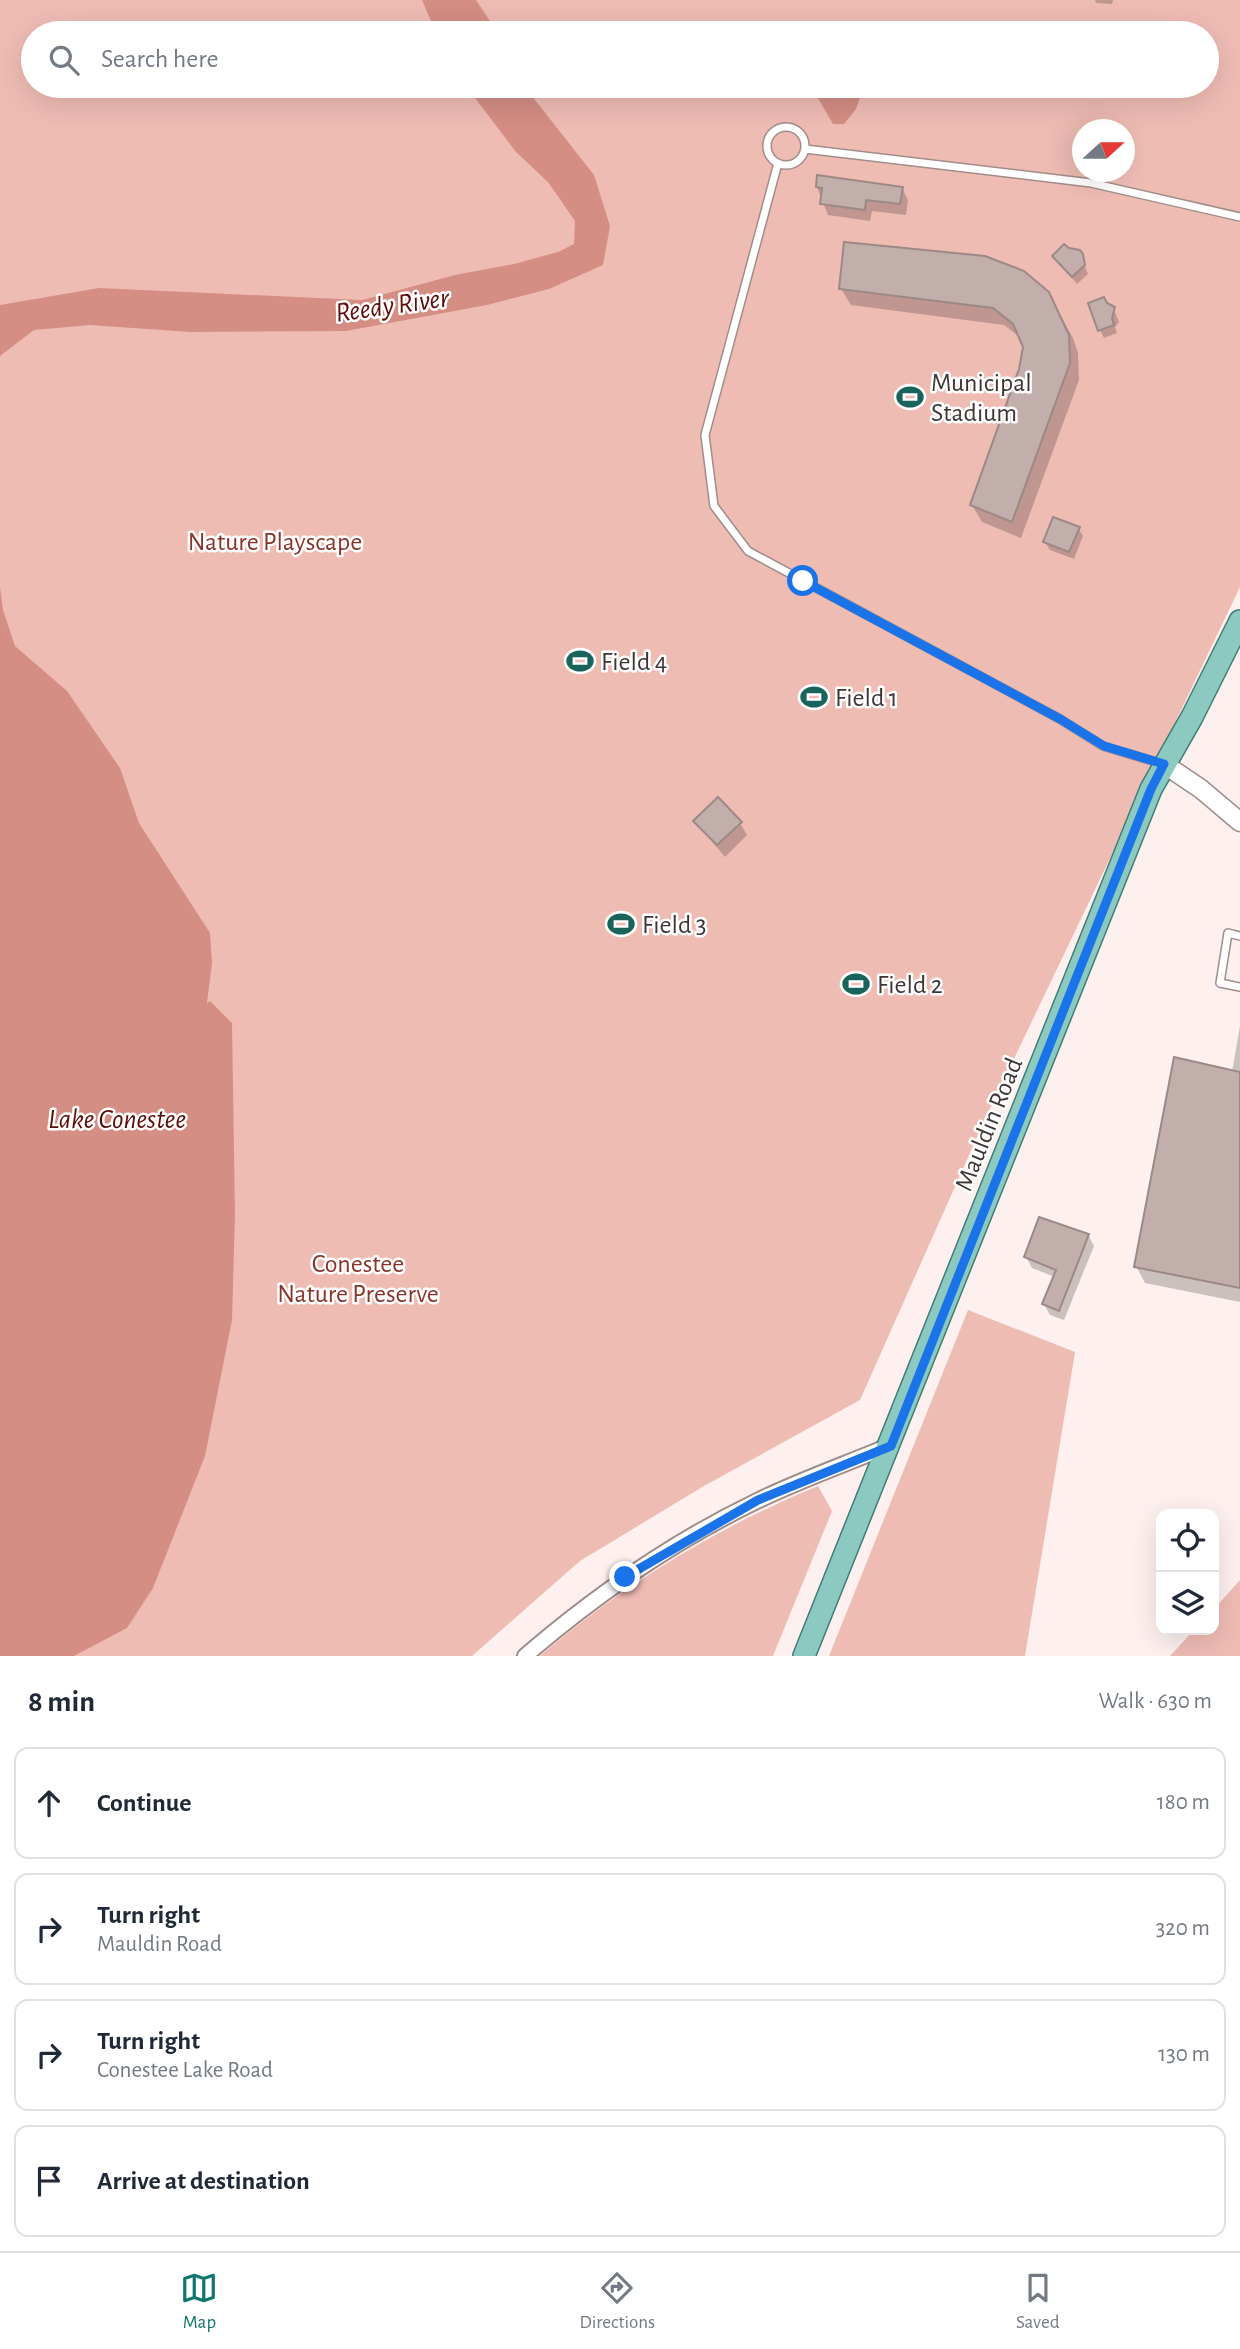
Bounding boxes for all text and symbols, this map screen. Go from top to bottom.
search box [21,21,1219,98]
icon: search [45,41,83,79]
text: Search here [101,46,219,72]
north arrow [1072,119,1135,182]
water label: Reedy River [334,284,452,328]
place label: Municipal Stadium [931,370,1032,426]
sports icon: Municipal Stadium [895,382,925,412]
park label: Nature Playscape [188,529,362,555]
route start [787,565,818,596]
sports icon: Field 4 [565,646,595,676]
place label: Field 4 [601,649,667,675]
sports icon: Field 1 [799,682,829,712]
place label: Field 1 [835,685,898,711]
sports icon: Field 3 [606,909,636,939]
place label: Field 3 [642,912,706,938]
sports icon: Field 2 [841,969,871,999]
place label: Field 2 [877,972,943,998]
street label: Mauldin Road [950,1054,1027,1195]
water label: Lake Conestee [48,1106,186,1134]
park label: Conestee Nature Preserve [277,1251,439,1307]
map controls [1156,1509,1219,1635]
button: locate [1156,1509,1219,1572]
route end [609,1561,640,1592]
button: layers [1156,1572,1219,1635]
text: 8 min [28,1687,95,1717]
text: Walk · 630 m [1098,1690,1212,1713]
icon: ahead [30,1784,68,1822]
text: Continue [97,1790,192,1816]
text: 180 m [1157,1791,1210,1814]
text: Turn right [97,1902,200,1928]
icon: right [30,1910,68,1948]
text: 320 m [1156,1917,1210,1940]
text: Mauldin Road [97,1933,222,1956]
text: Turn right [97,2028,200,2054]
icon: right [30,2036,68,2074]
text: 130 m [1158,2043,1210,2066]
text: Conestee Lake Road [97,2059,273,2082]
icon: arrive [30,2162,68,2200]
text: Arrive at destination [97,2168,310,2194]
tab: Map [180,2269,218,2334]
tab: Directions [579,2269,655,2334]
tab: Saved [1016,2269,1060,2334]

